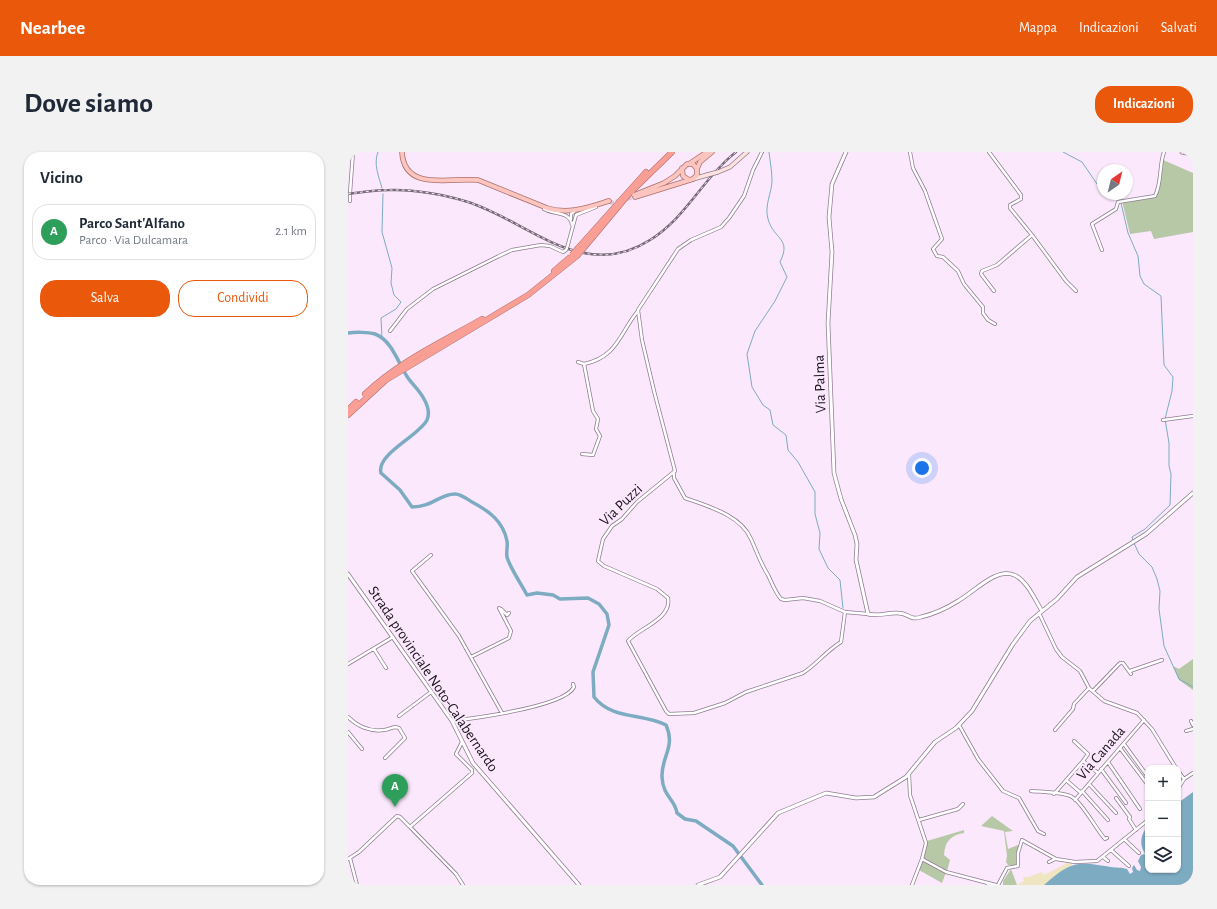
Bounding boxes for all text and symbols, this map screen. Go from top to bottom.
text: Nearbee [20,19,85,38]
text: Mappa [1019,21,1057,35]
text: Indicazioni [1079,21,1139,35]
text: Salvati [1161,21,1197,35]
button: Indicazioni [1095,86,1193,123]
text: Dove siamo [24,90,153,118]
north arrow [1097,164,1133,200]
text: Vicino [40,169,83,186]
text: Parco Sant'Alfano [79,216,185,231]
text: A [50,225,58,238]
text: 2.1 km [275,225,307,238]
text: Parco · Via Dulcamara [79,234,188,247]
button: Salva [40,280,170,317]
button: Condividi [178,280,308,317]
street label: Via Palma [811,354,829,413]
your location [912,458,932,478]
street label: Via Puzzi [597,481,645,529]
street label: Strada provinciale Noto-Calabernardo [365,583,501,775]
street label: Via Canada [1074,723,1128,783]
map controls [1145,765,1181,873]
button: + [1145,765,1181,801]
pin: A [382,774,408,807]
button: − [1145,801,1181,837]
button: layers [1145,837,1181,873]

